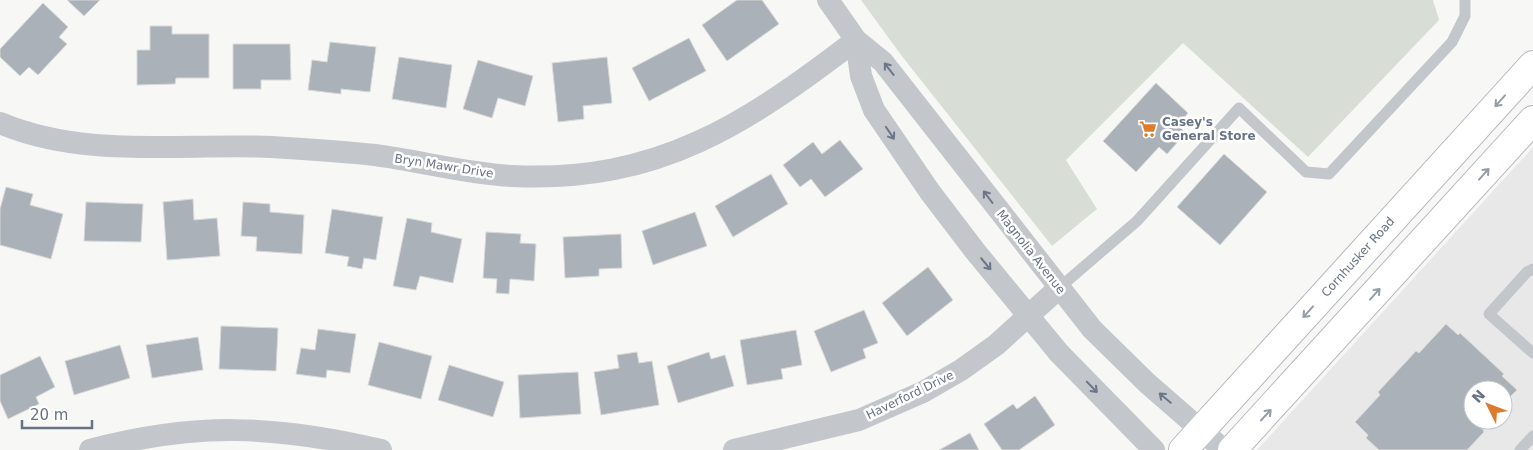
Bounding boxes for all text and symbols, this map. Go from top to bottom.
one-way arrow [883,63,894,76]
one-way arrow [1494,95,1506,108]
place label: Casey's General Store [1162,115,1256,143]
supermarket icon: Casey's General Store [1138,119,1158,139]
one-way arrow [885,126,895,140]
street label: Bryn Mawr Drive [394,151,494,181]
one-way arrow [1478,167,1490,180]
one-way arrow [983,191,994,204]
street label: Magnolia Avenue [994,207,1068,297]
street label: Cornhusker Road [1319,214,1397,300]
one-way arrow [980,258,991,271]
one-way arrow [1369,288,1381,301]
one-way arrow [1302,305,1314,318]
street label: Haverford Drive [864,368,956,422]
north arrow [1463,380,1513,430]
one-way arrow [1086,381,1098,393]
text: N [1468,387,1488,406]
one-way arrow [1158,392,1171,403]
scale bar [22,398,92,430]
text: 20 m [30,406,68,424]
one-way arrow [1260,408,1272,421]

